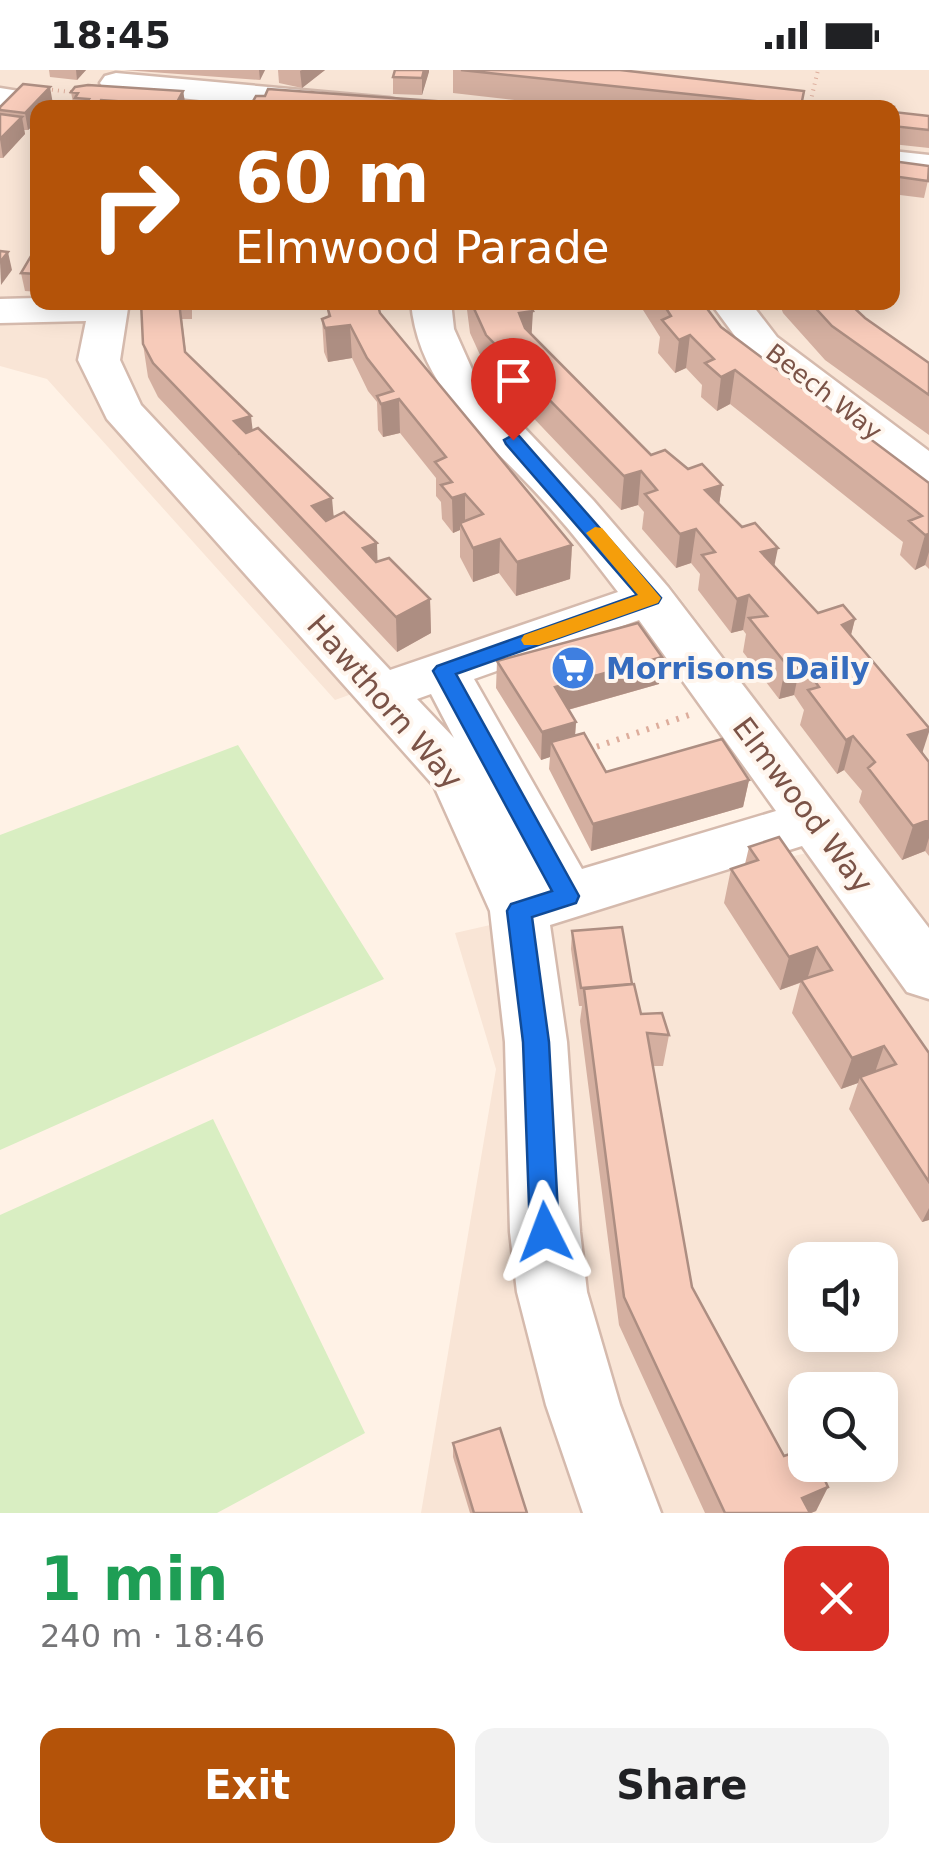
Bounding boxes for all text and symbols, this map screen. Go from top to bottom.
text: 18:45 [50,13,171,57]
text: 60 m [235,137,430,219]
icon: right [70,140,200,270]
text: Elmwood Parade [235,221,610,274]
pin [471,338,556,441]
street label: Beech Way [760,338,888,446]
icon: arrive [486,353,541,408]
street label: Hawthorn Way [300,608,470,796]
supermarket icon: Morrisons Daily [550,645,596,691]
place label: Morrisons Daily [606,651,870,686]
street label: Elmwood Way [726,711,880,899]
position arrow [493,1180,597,1284]
map controls [788,1242,898,1482]
button: sound [788,1242,898,1352]
button: search [788,1372,898,1482]
text: 1 min [40,1544,228,1614]
button: close [784,1546,889,1651]
text: 240 m · 18:46 [40,1617,265,1655]
button: Exit [40,1728,455,1843]
button: Share [475,1728,889,1843]

